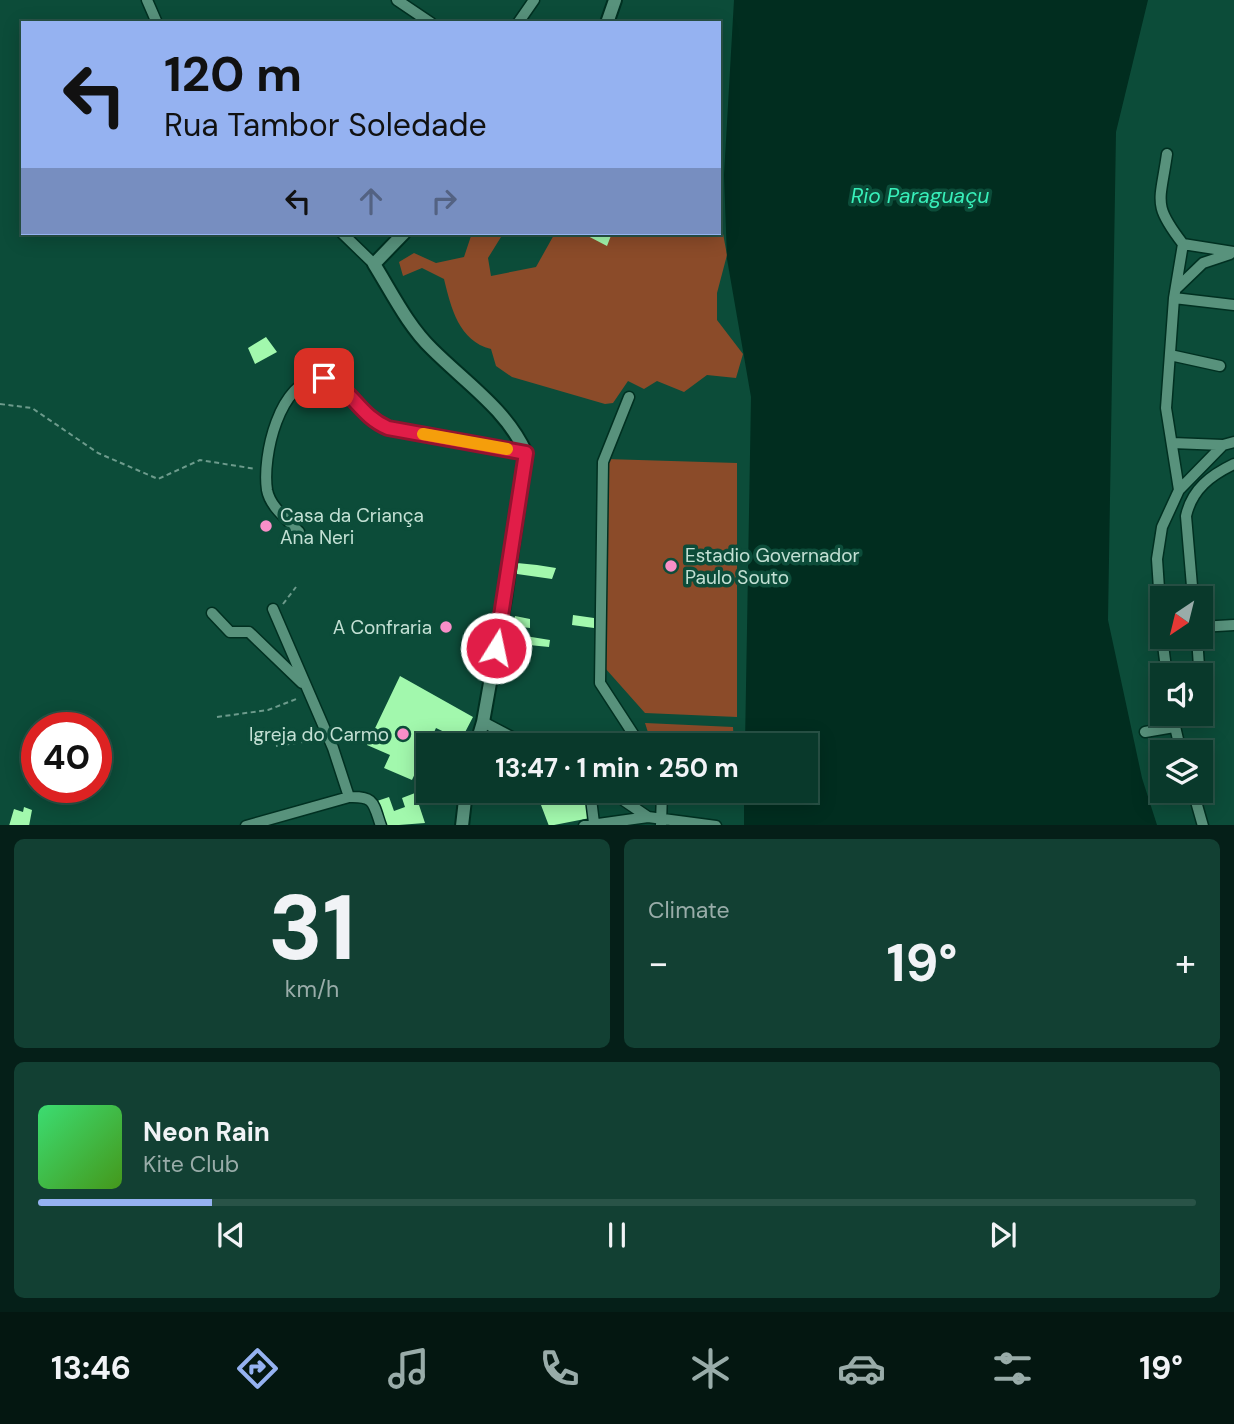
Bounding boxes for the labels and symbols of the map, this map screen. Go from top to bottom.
water label: Rio Paraguaçu [851,182,989,210]
pin [294,348,354,408]
place label: Casa da Criança Ana Neri [280,503,424,550]
marker: Casa da Criança Ana Neri [258,518,274,534]
place label: Estadio Governador Paulo Souto [685,543,859,590]
marker: Estadio Governador Paulo Souto [663,558,679,574]
north arrow [1150,586,1213,649]
position arrow [459,611,533,685]
place label: A Confraria [333,615,432,640]
marker: A Confraria [438,619,454,635]
speed limit sign: 40 [21,712,112,803]
place label: Igreja do Carmo [249,722,389,747]
marker: Igreja do Carmo [395,726,411,742]

